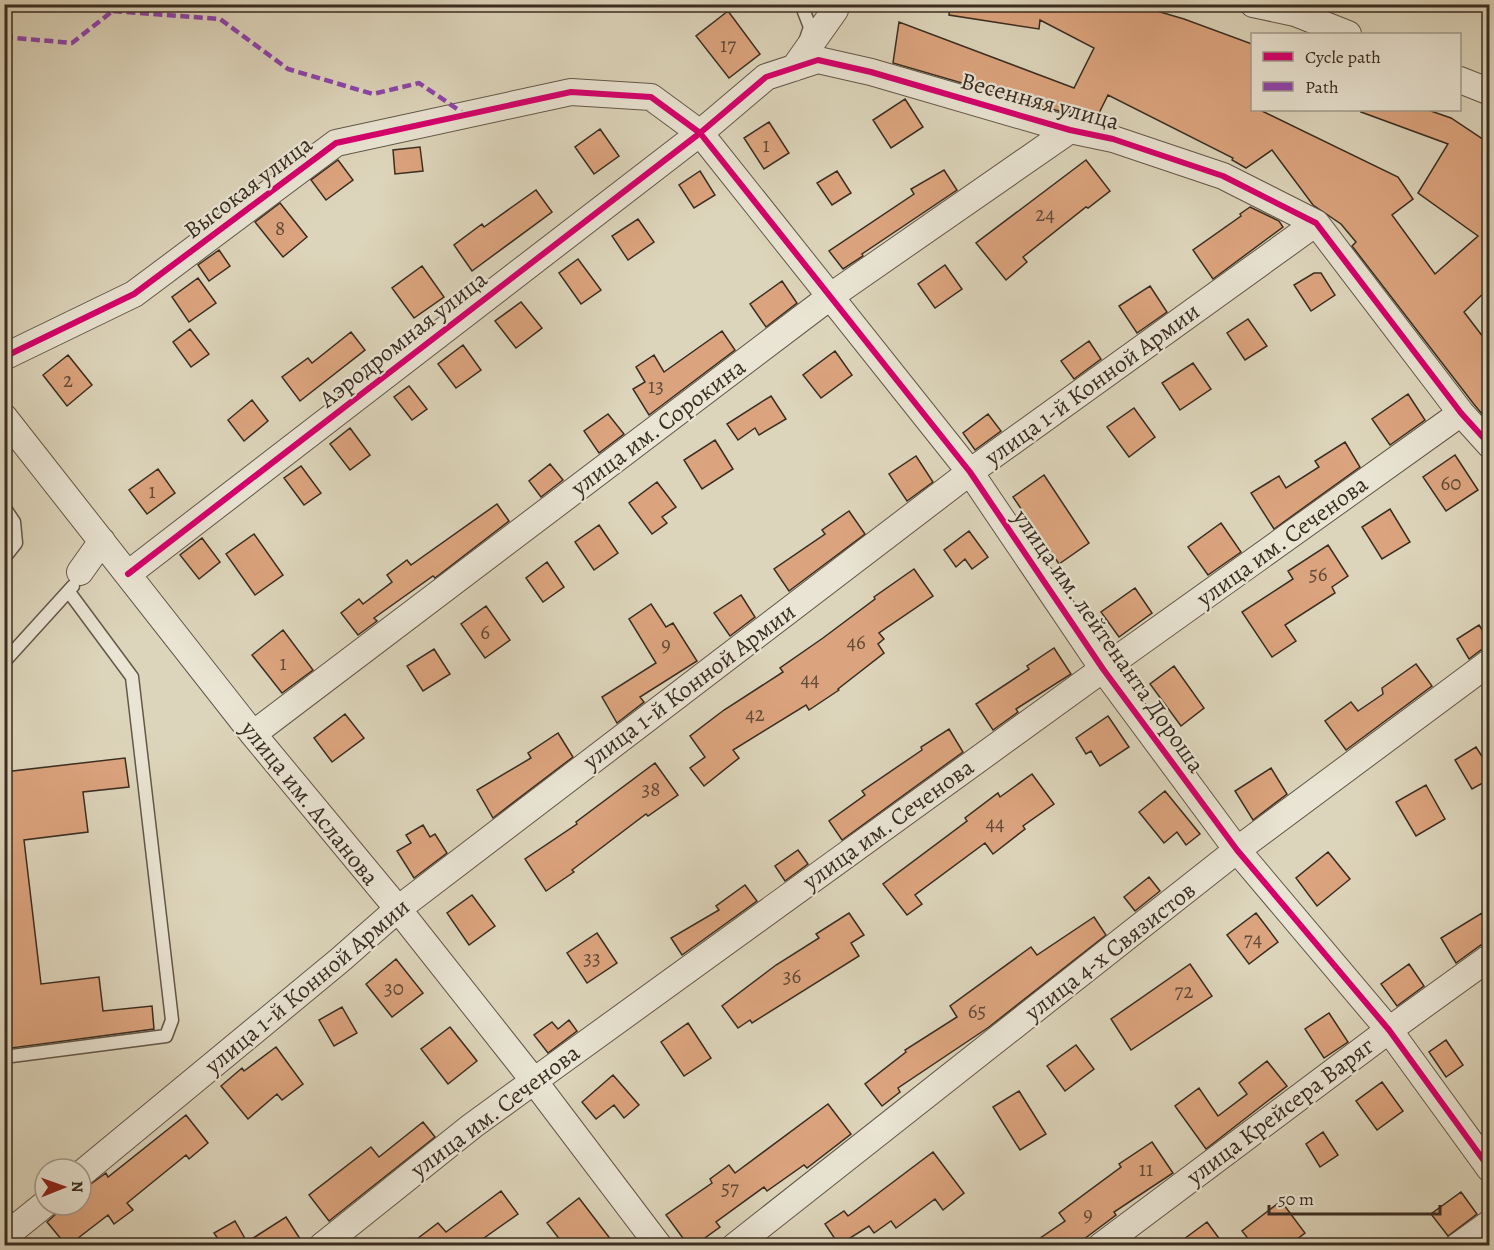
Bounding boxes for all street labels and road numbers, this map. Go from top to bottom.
street label: Весенняя улица [957,64,1123,138]
street label: Высокая улица [177,128,319,246]
street label: Аэродромная улица [312,263,494,415]
street label: улица 1-й Конной Армии [977,295,1206,473]
street label: улица им. Сорокина [563,351,752,504]
street label: улица им. Сеченова [1189,468,1374,615]
street label: улица им. лейтенанта Дороша [1005,502,1212,779]
street label: улица 1-й Конной Армии [575,596,802,777]
street label: улица им. Асланова [233,713,386,892]
street label: улица им. Сеченова [795,751,980,898]
street label: улица 4-х Связистов [1017,874,1202,1028]
street label: улица 1-й Конной Армии [197,891,416,1082]
street label: улица Крейсера Варяг [1179,1030,1380,1193]
street label: улица им. Сеченова [403,1037,586,1186]

